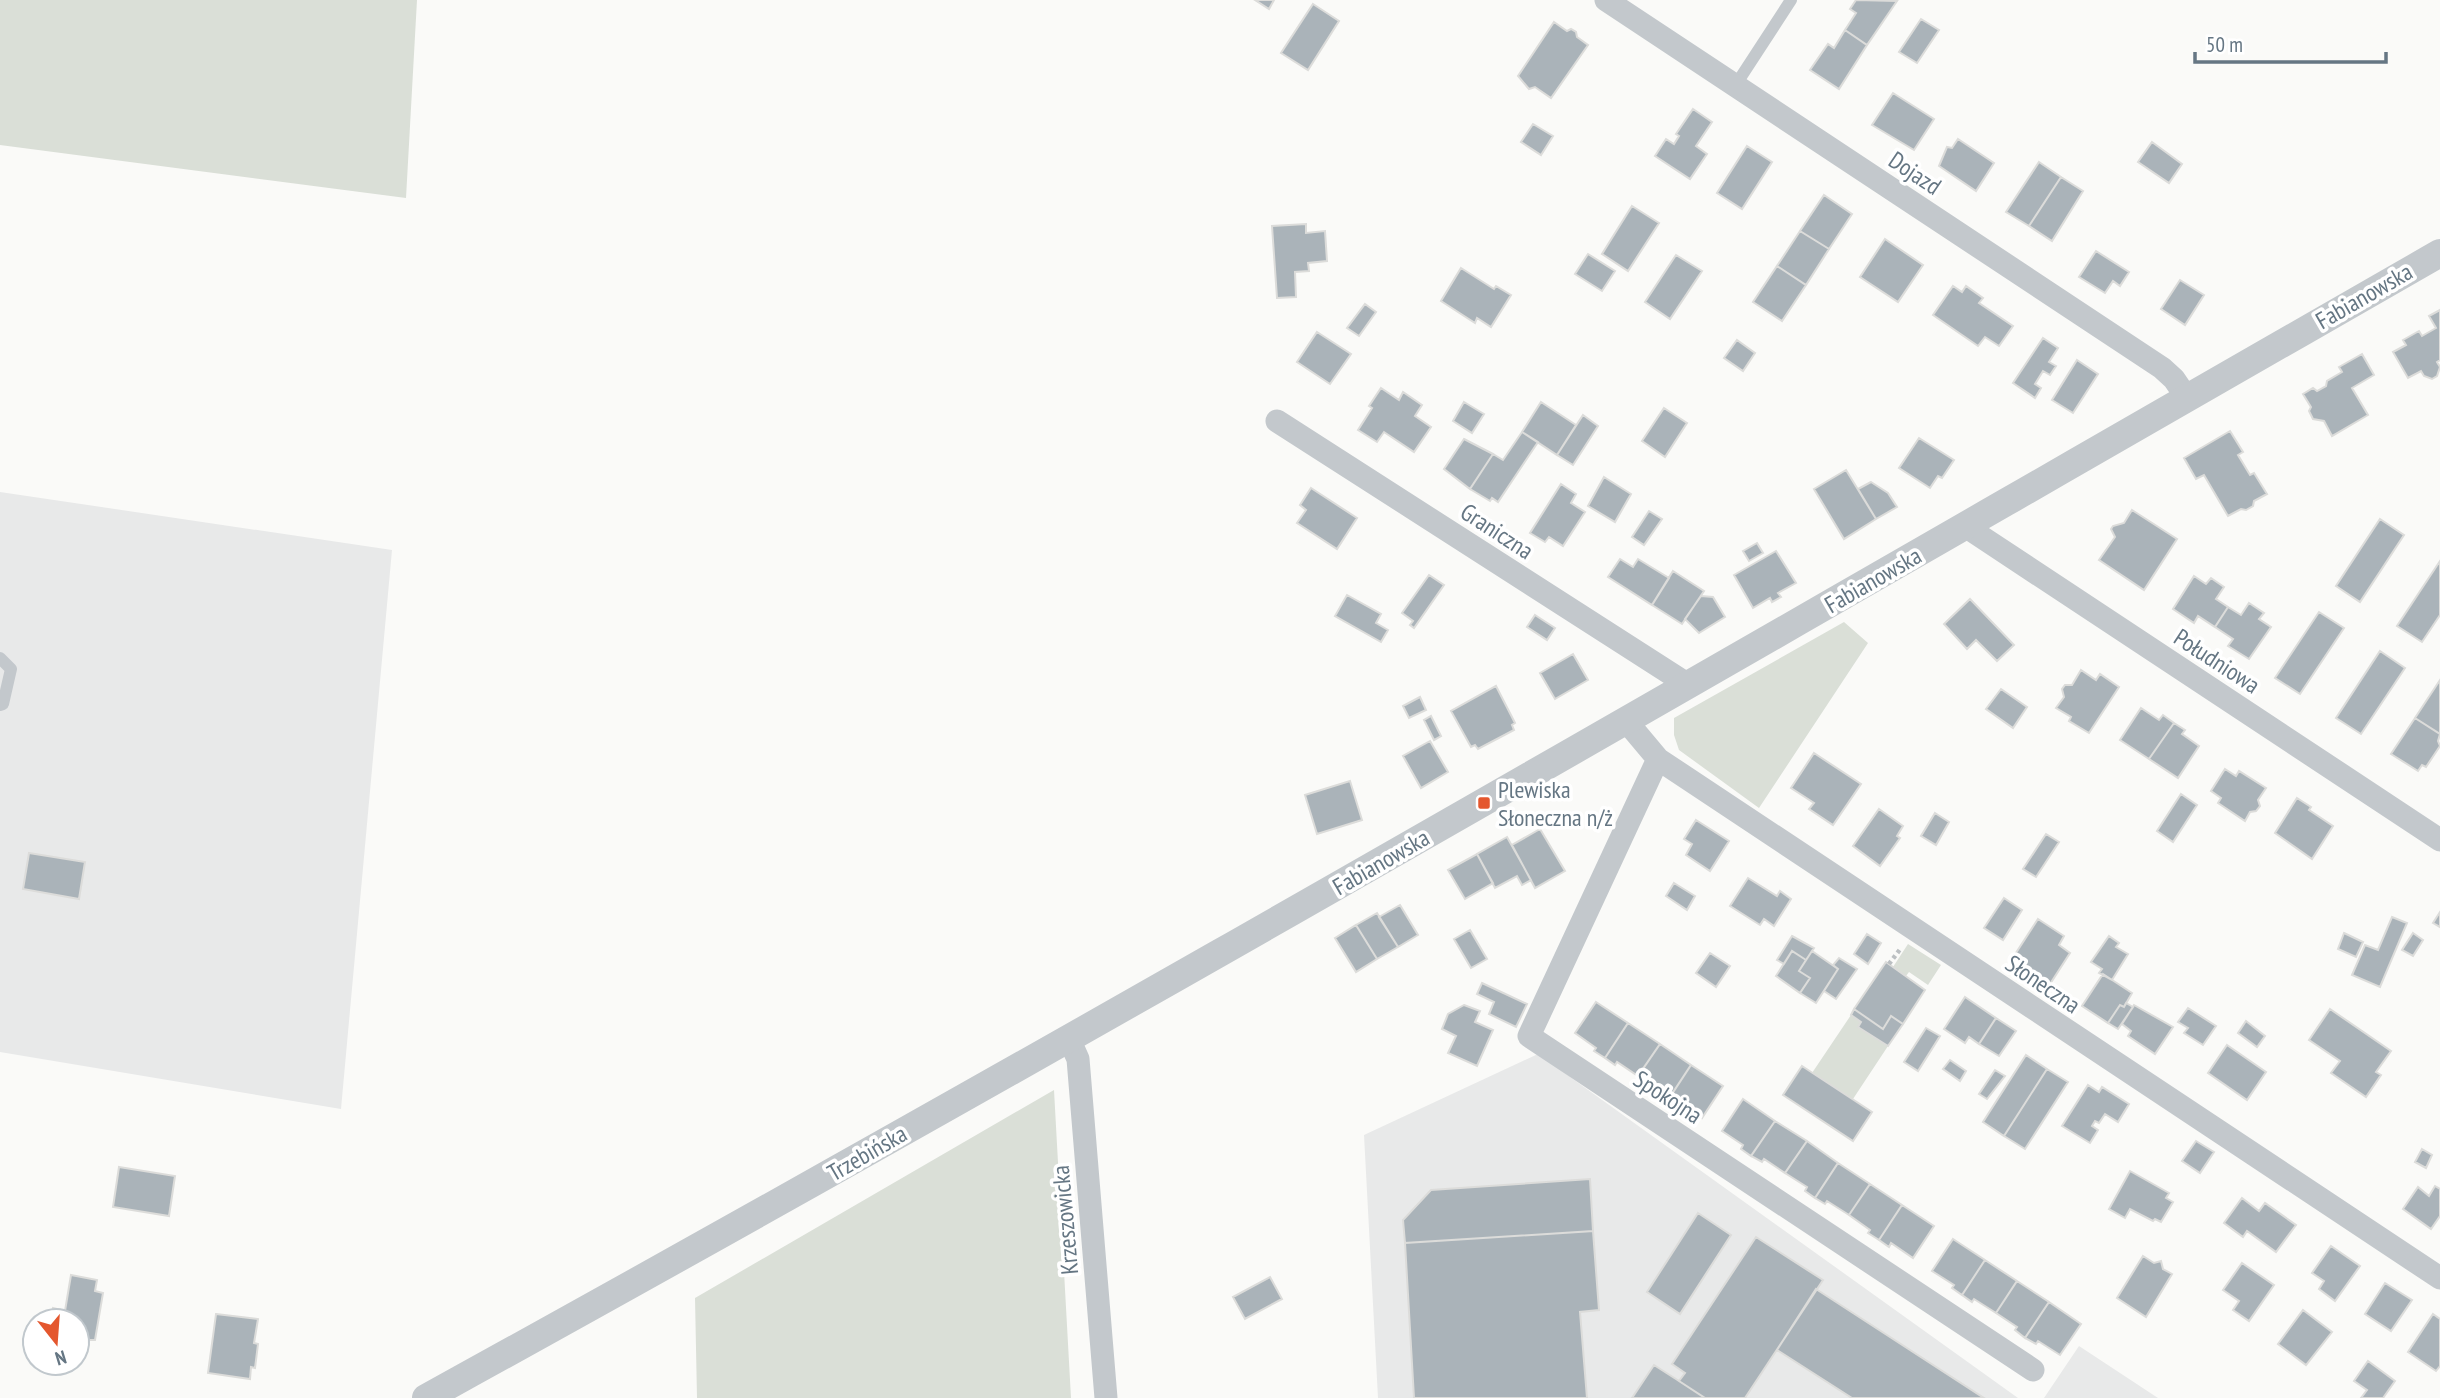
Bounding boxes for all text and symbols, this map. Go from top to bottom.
scale bar [2195,21,2386,65]
text: 50 m [2206,31,2243,58]
street label: Dojazd [1883,144,1947,202]
street label: Fabianowska [2310,256,2418,336]
street label: Graniczna [1455,496,1539,566]
street label: Fabianowska [1819,540,1927,620]
street label: Południowa [2168,622,2266,700]
place label: Plewiska Słoneczna n/ż [1498,774,1613,833]
marker: Plewiska Słoneczna n/ż [1476,795,1492,811]
street label: Fabianowska [1327,822,1435,902]
street label: Słoneczna [2000,948,2086,1020]
street label: Spokojna [1628,1063,1708,1131]
street label: Trzebińska [822,1118,912,1188]
street label: Krzeszowicka [1045,1164,1085,1276]
north arrow [21,1307,91,1377]
text: N [53,1345,69,1371]

